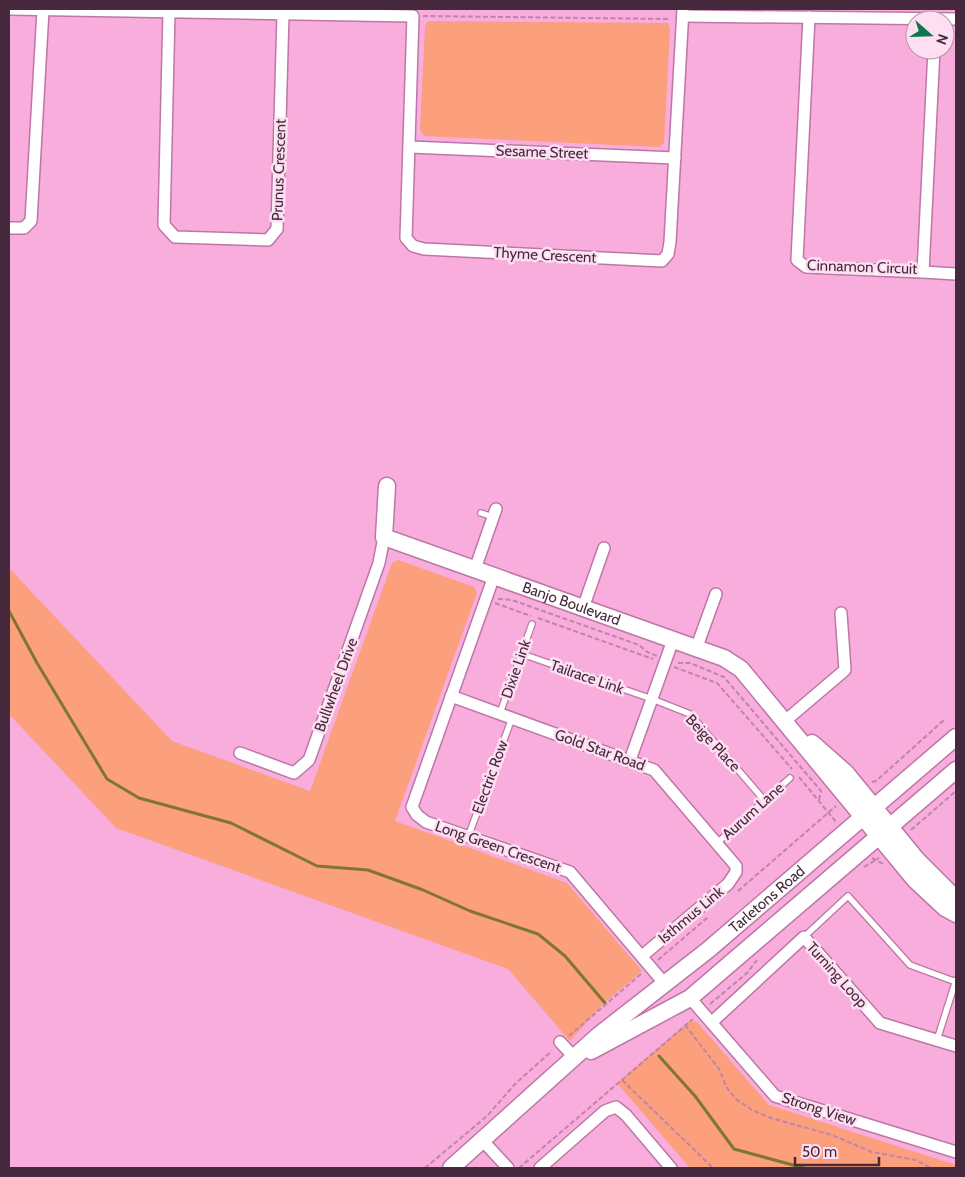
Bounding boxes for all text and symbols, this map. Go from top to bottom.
north arrow [905,10,955,60]
text: N [932,32,952,47]
street label: Prunus Crescent [268,119,290,221]
street label: Sesame Street [495,141,589,163]
street label: Thyme Crescent [493,243,597,267]
street label: Cinnamon Circuit [807,256,917,278]
street label: Banjo Boulevard [520,578,623,629]
street label: Bullwheel Drive [311,635,361,734]
street label: Dixie Link [498,637,535,701]
street label: Tailrace Link [548,656,626,698]
street label: Beige Place [682,711,744,776]
street label: Gold Star Road [552,725,648,775]
street label: Electric Row [468,738,512,816]
street label: Aurum Lane [718,778,788,843]
street label: Long Green Crescent [433,817,563,877]
street label: Tarletons Road [726,862,809,937]
street label: Isthmus Link [655,882,727,947]
street label: Turning Loop [803,938,871,1012]
street label: Strong View [780,1089,859,1130]
scale bar [795,1134,879,1166]
text: 50 m [802,1143,837,1161]

